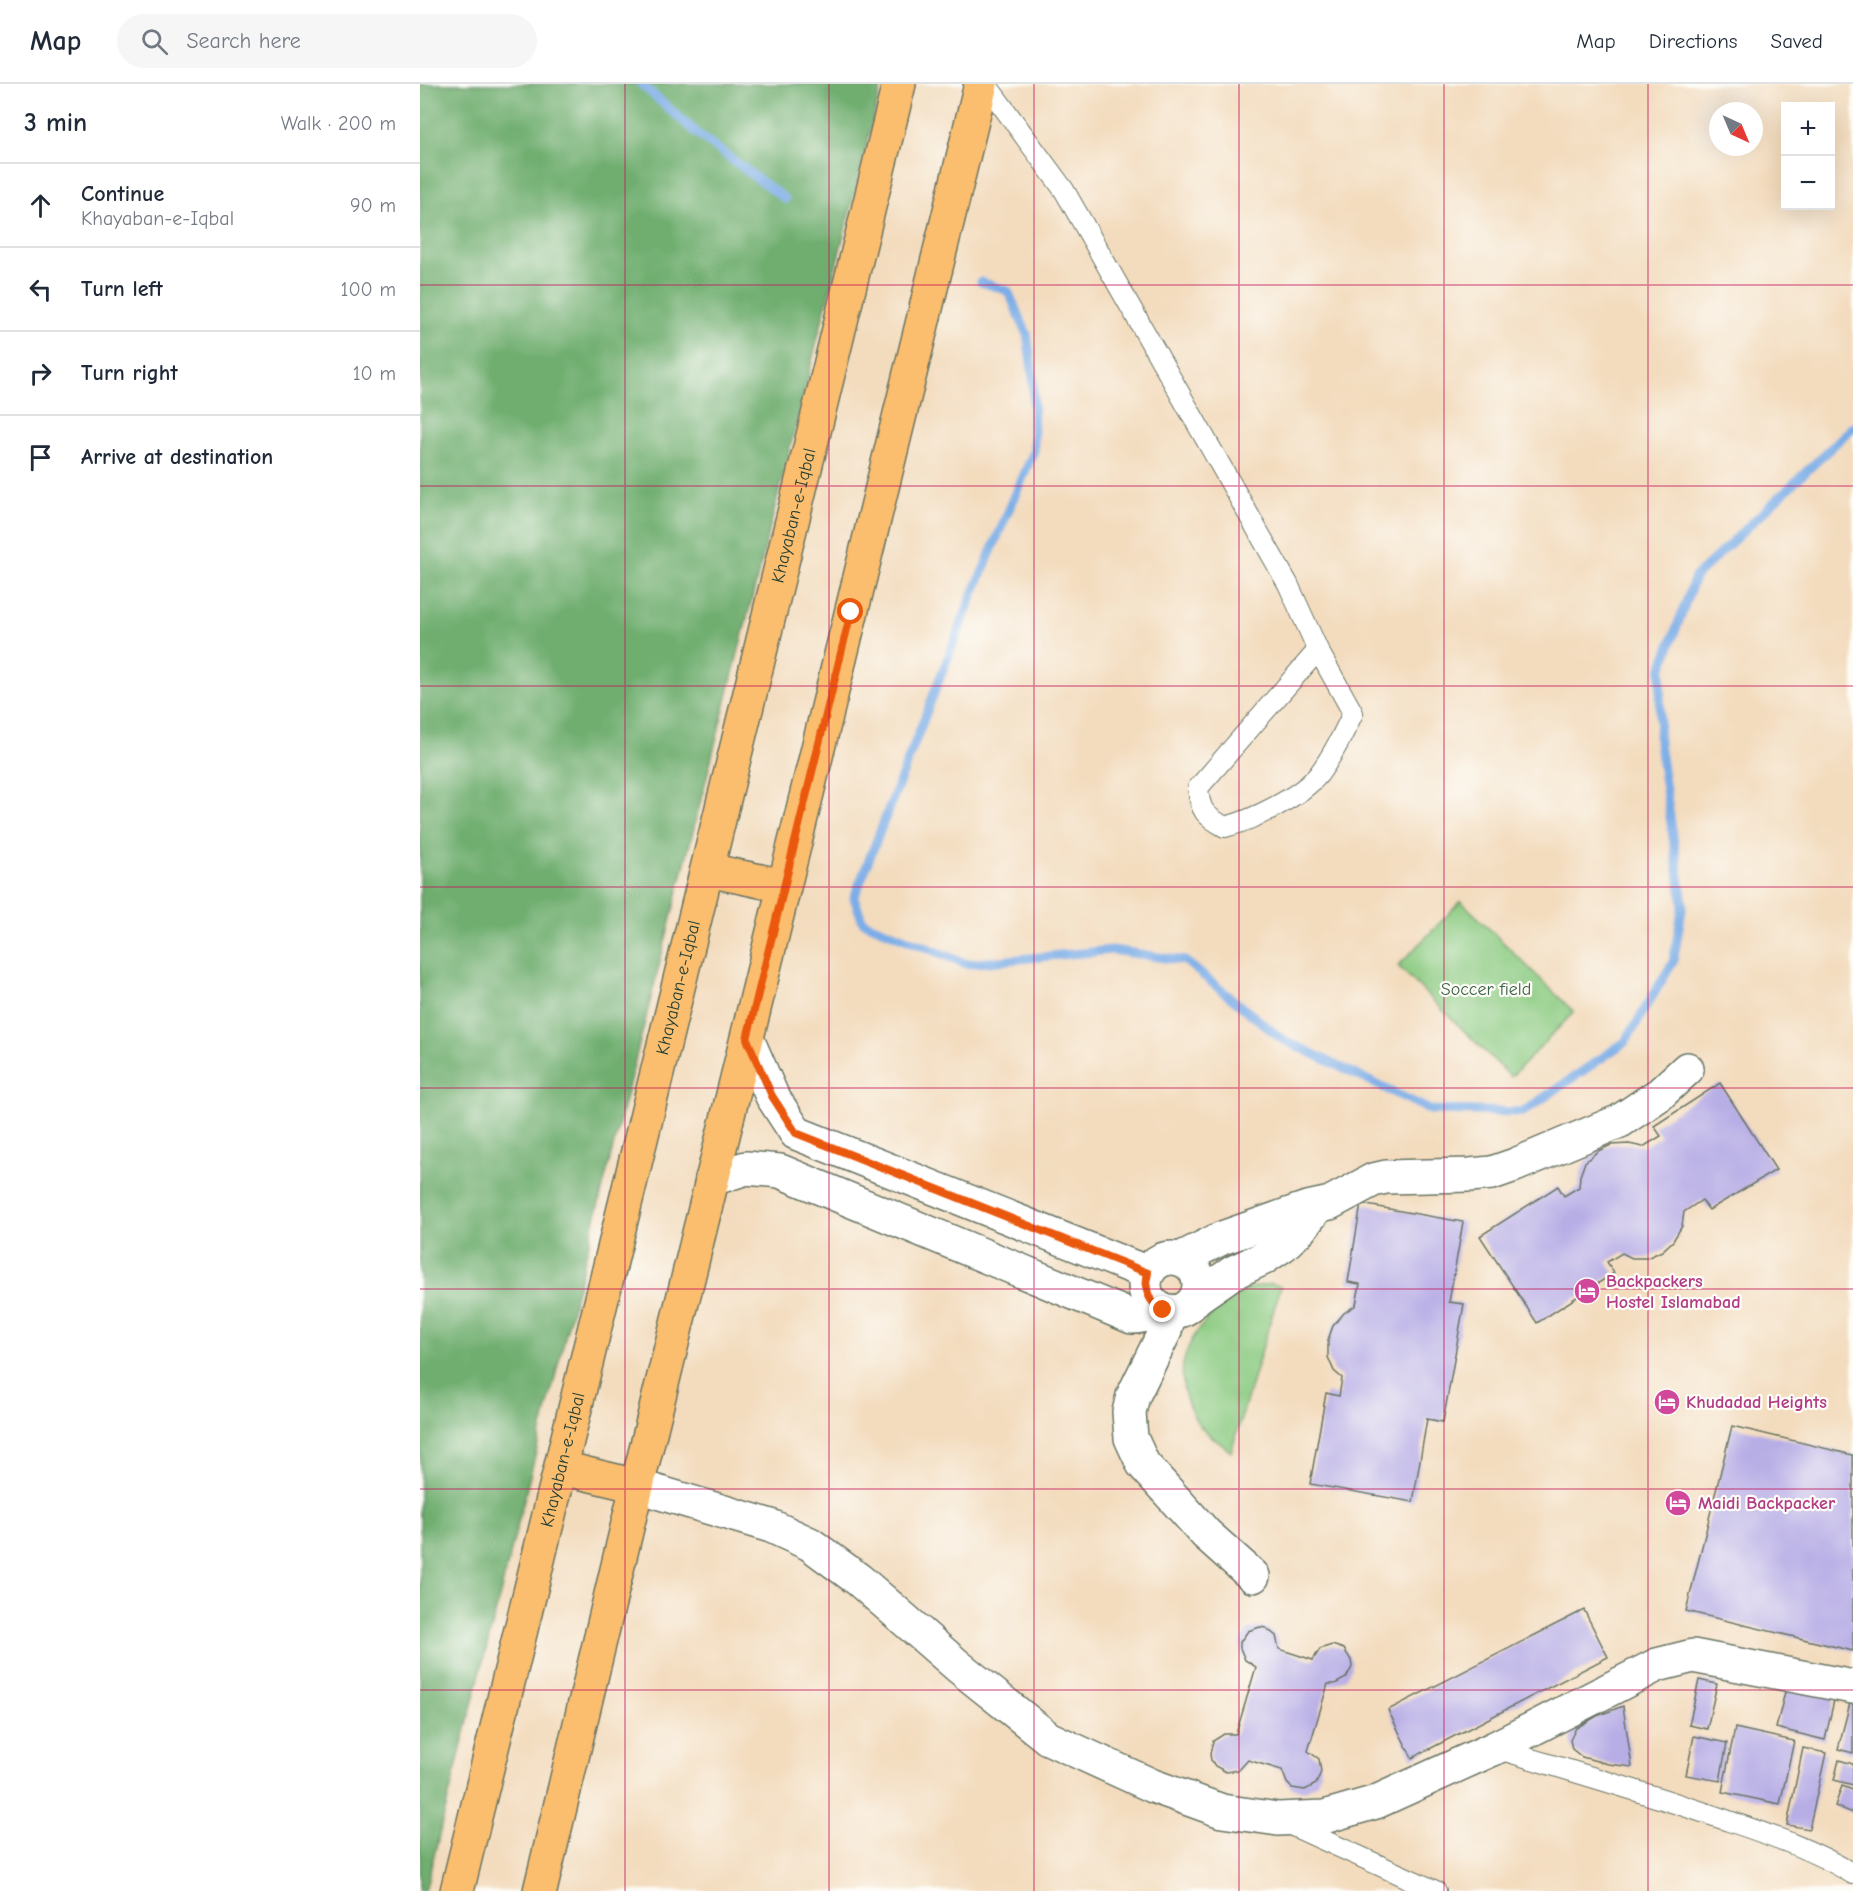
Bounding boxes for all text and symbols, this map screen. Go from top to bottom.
search box [117,14,537,68]
text: Map [30,25,81,57]
icon: search [138,25,171,58]
text: Search here [186,28,301,54]
text: Map [1576,29,1616,53]
text: Directions [1649,29,1738,53]
text: Saved [1771,29,1823,53]
north arrow [1709,102,1763,156]
map controls [1781,102,1835,210]
button: + [1781,102,1835,156]
text: 3 min [24,108,87,138]
text: Walk · 200 m [281,112,396,135]
button: − [1781,156,1835,210]
text: Continue [81,181,164,207]
icon: ahead [24,189,57,222]
text: 90 m [350,194,396,217]
text: Khayaban-e-Iqbal [81,207,234,230]
icon: left [24,273,57,306]
text: Turn left [81,276,163,302]
text: 100 m [341,278,396,301]
icon: right [24,357,57,390]
text: Turn right [81,360,178,386]
text: 10 m [353,362,396,385]
icon: arrive [24,441,57,474]
text: Arrive at destination [81,444,273,470]
street label: Khayaban-e-Iqbal [767,446,820,585]
route start [837,598,863,624]
street label: Khayaban-e-Iqbal [651,918,705,1057]
park label: Soccer field [1441,979,1531,1000]
place label: Backpackers Hostel Islamabad [1606,1271,1741,1313]
hotel icon: Backpackers Hostel Islamabad [1572,1276,1602,1306]
route end [1149,1296,1175,1322]
hotel icon: Khudadad Heights [1652,1387,1682,1417]
street label: Khayaban-e-Iqbal [536,1390,589,1529]
place label: Khudadad Heights [1686,1392,1827,1413]
hotel icon: Maidi Backpacker [1663,1488,1693,1518]
place label: Maidi Backpacker [1698,1493,1836,1514]

